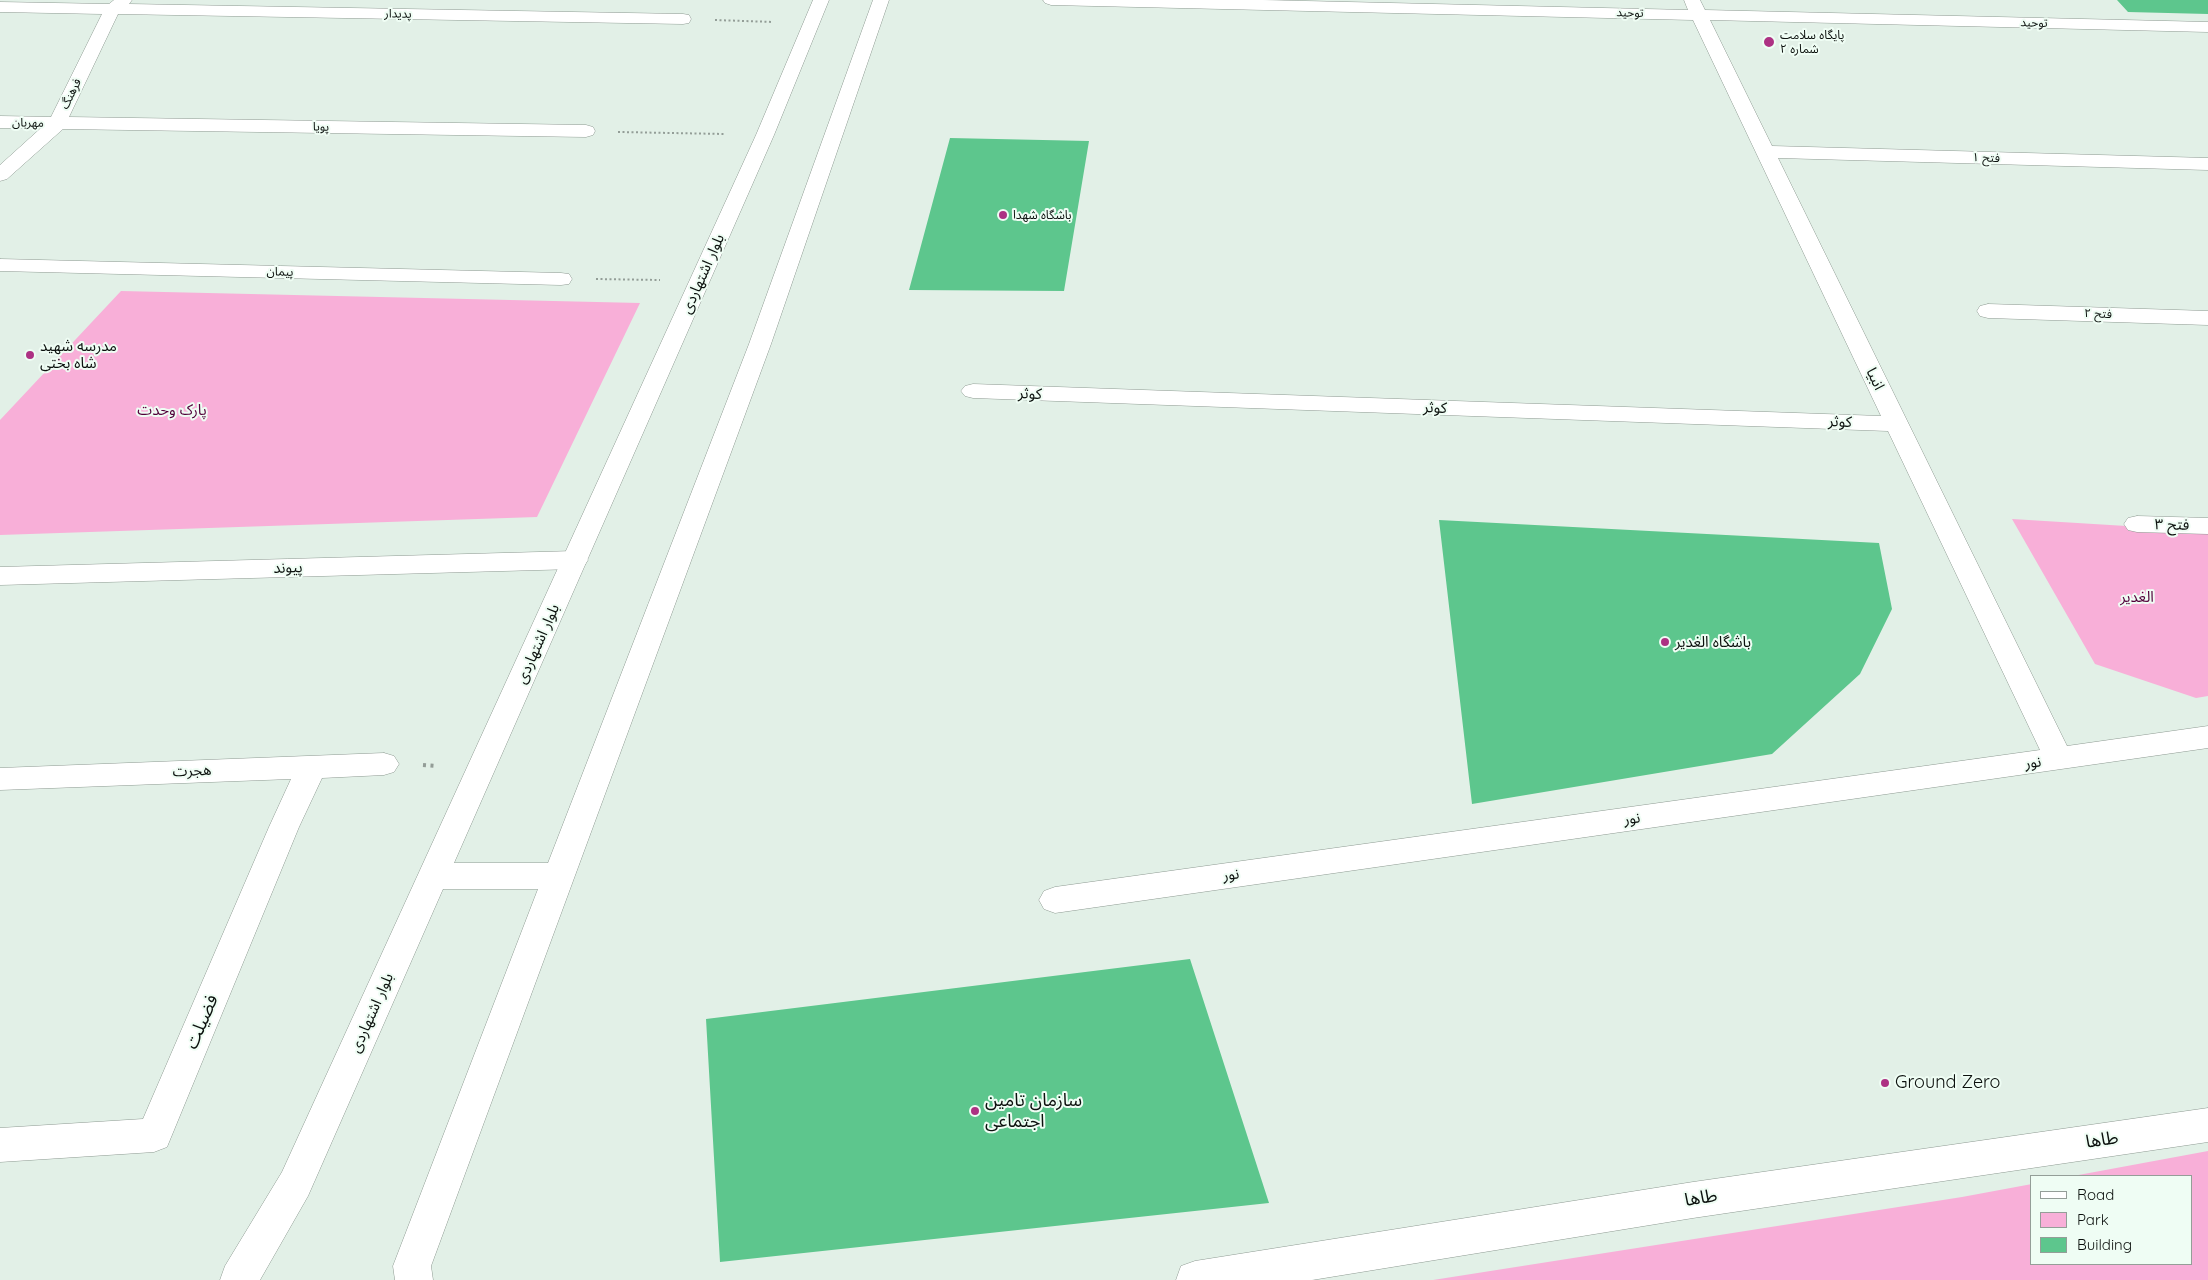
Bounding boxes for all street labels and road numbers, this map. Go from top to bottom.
street label: توحید [1616,6,1644,20]
street label: پدیدار [384,7,412,21]
street label: توحید [2020,16,2048,30]
street label: فرهنگ [57,76,85,112]
street label: مهربان [12,116,44,130]
street label: پویا [313,120,329,134]
street label: فتح ۱ [1972,150,2000,166]
street label: بلوار اشتهاردی [677,231,729,317]
street label: پیمان [267,265,293,279]
street label: فتح ۲ [2084,306,2112,322]
street label: انبیا [1862,365,1888,393]
street label: کوثر [1018,385,1042,403]
street label: کوثر [1423,399,1447,417]
street label: کوثر [1828,413,1852,431]
street label: فتح ۳ [2154,516,2190,534]
street label: پیوند [273,558,303,578]
street label: بلوار اشتهاردی [512,601,564,687]
street label: نور [2024,753,2042,773]
street label: هجرت [172,761,212,781]
street label: نور [1623,809,1641,829]
street label: نور [1222,865,1240,885]
street label: بلوار اشتهاردی [346,970,398,1056]
street label: فضیلت [181,992,223,1052]
street label: طاها [2084,1127,2120,1153]
street label: طاها [1683,1185,1719,1211]

